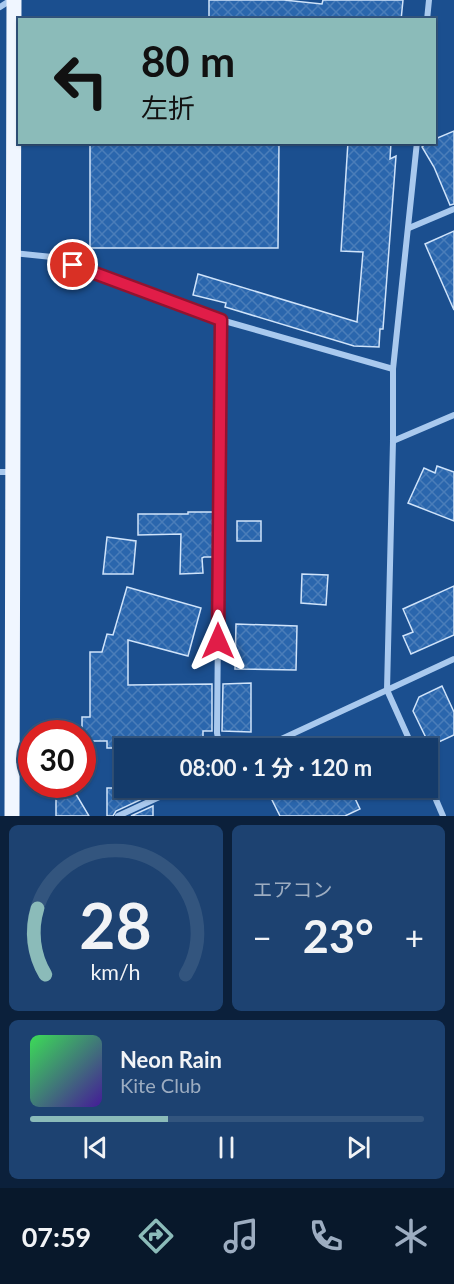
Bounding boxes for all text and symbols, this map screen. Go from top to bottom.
text: 80 m [141,36,235,86]
icon: left [42,42,120,120]
text: 左折 [141,91,195,124]
pin [47,239,98,290]
icon: arrive [56,248,89,281]
position arrow [186,609,250,673]
speed limit sign: 30 [18,720,96,798]
text: 08:00 · 1 分 · 120 m [180,754,372,781]
text: エアコン [253,877,333,901]
text: 28 [80,887,152,962]
text: 23° [303,909,374,963]
text: − [253,917,272,957]
text: + [405,917,424,957]
text: km/h [91,959,141,985]
text: Neon Rain [120,1046,222,1073]
text: Kite Club [120,1073,201,1097]
icon: previous [79,1131,112,1164]
icon: pause [210,1131,243,1164]
icon: next [342,1131,375,1164]
icon: directions [135,1215,177,1257]
icon: music [220,1215,262,1257]
icon: phone [305,1215,347,1257]
icon: climate [390,1215,432,1257]
text: 07:59 [22,1220,91,1253]

